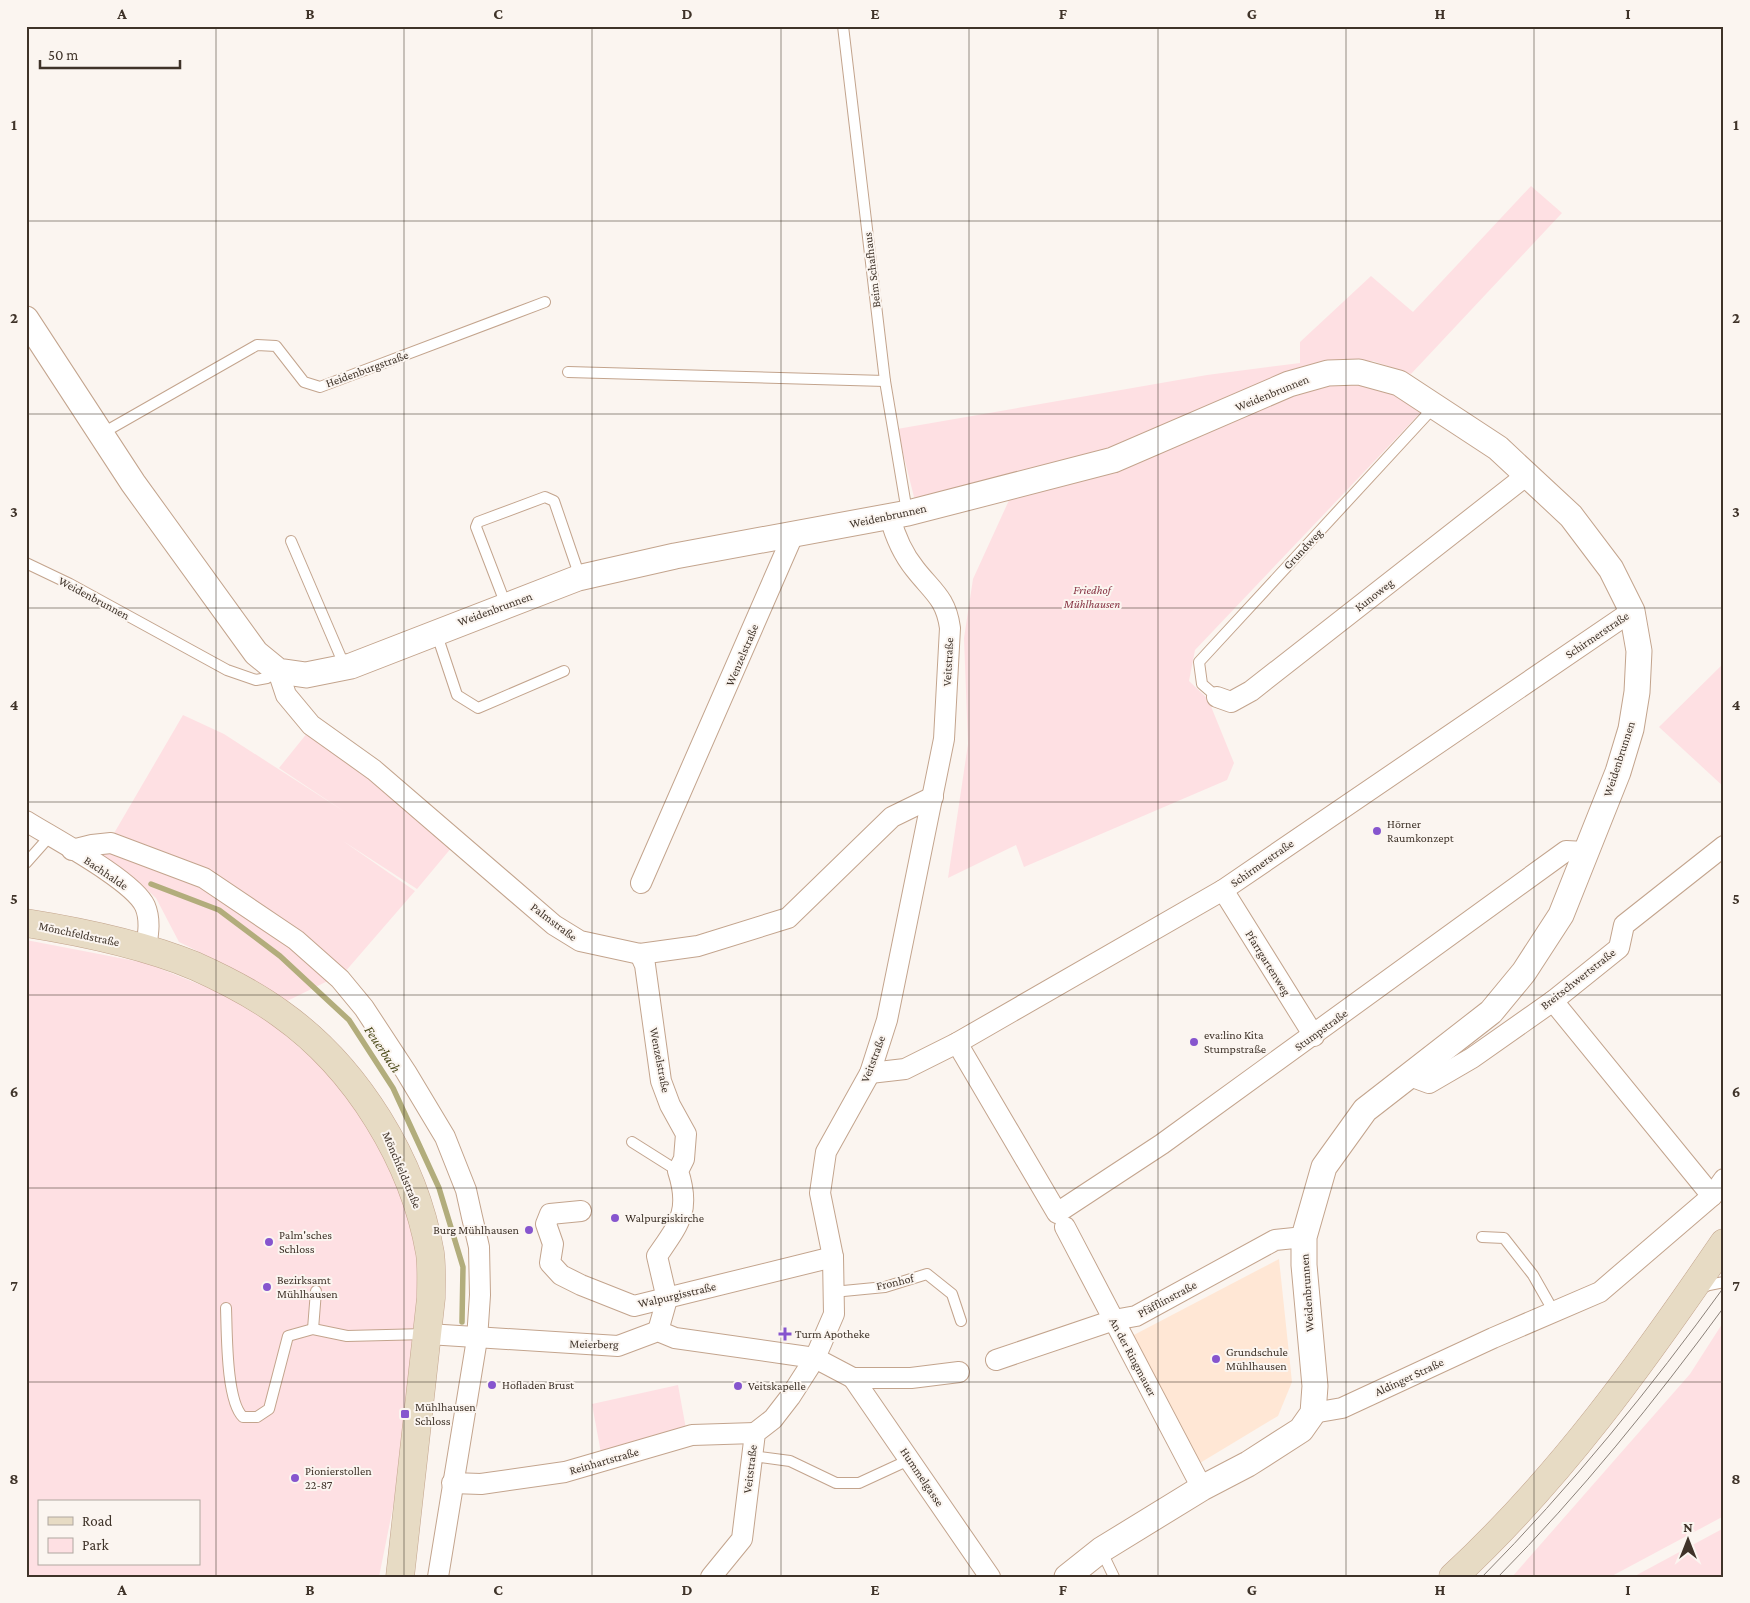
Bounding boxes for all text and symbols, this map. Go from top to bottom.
text: A [116,5,127,22]
text: B [305,5,315,22]
text: C [493,5,503,22]
text: D [681,5,693,22]
text: E [870,5,880,22]
text: F [1059,5,1068,22]
text: G [1247,5,1257,22]
text: H [1435,5,1446,22]
text: I [1625,5,1631,22]
scale bar [40,38,180,70]
text: 50 m [48,47,78,63]
text: 1 [11,116,17,133]
text: 1 [1733,116,1739,133]
street label: Beim Schafhaus [860,231,884,309]
text: 2 [10,309,18,326]
text: 2 [1732,309,1740,326]
street label: Heidenburgstraße [324,348,410,390]
street label: Weidenbrunnen [1233,372,1311,414]
street label: Weidenbrunnen [848,501,928,531]
text: 3 [10,503,18,520]
text: 3 [1732,503,1740,520]
street label: Grundweg [1281,526,1326,572]
street label: Weidenbrunnen [56,573,132,623]
street label: Kunoweg [1352,575,1396,614]
park label: Friedhof Mühlhausen [1063,583,1120,611]
street label: Weidenbrunnen [456,589,535,629]
street label: Schirmerstraße [1563,609,1631,661]
street label: Wenzelstraße [723,622,761,688]
street label: Veitstraße [940,637,956,687]
text: 4 [10,696,19,713]
text: 4 [1732,696,1741,713]
street label: Weidenbrunnen [1600,719,1638,798]
place label: Hörner Raumkonzept [1387,817,1455,845]
marker: Hörner Raumkonzept [1371,825,1383,837]
street label: Schirmerstraße [1228,836,1296,890]
street label: Bachhalde [81,853,131,893]
text: 5 [10,890,18,907]
text: 5 [1732,890,1740,907]
street label: Palmstraße [528,900,580,944]
street label: Mönchfeldstraße [37,919,121,949]
street label: Pfarrgartenweg [1242,928,1294,998]
street label: Breitschwertstraße [1538,945,1618,1013]
street label: Stumpstraße [1292,1006,1350,1054]
water label: Feuerbach [361,1022,405,1076]
street label: Wenzelstraße [647,1026,673,1094]
place label: eva:lino Kita Stumpstraße [1204,1028,1266,1056]
street label: Veitstraße [858,1034,888,1084]
marker: eva:lino Kita Stumpstraße [1188,1036,1200,1048]
text: 6 [10,1083,18,1100]
text: 6 [1732,1083,1740,1100]
street label: Mönchfeldstraße [379,1129,425,1211]
place label: Walpurgiskirche [625,1211,704,1225]
marker: Walpurgiskirche [609,1212,621,1224]
place label: Burg Mühlhausen [433,1223,520,1237]
marker: Burg Mühlhausen [523,1224,535,1236]
place label: Palm'sches Schloss [279,1228,332,1256]
marker: Palm'sches Schloss [263,1236,275,1248]
street label: Weidenbrunnen [1297,1253,1317,1333]
street label: Fronhof [875,1271,917,1293]
place label: Bezirksamt Mühlhausen [277,1273,338,1301]
text: 7 [10,1277,18,1294]
text: 7 [1732,1277,1740,1294]
street label: Pfäfflinstraße [1135,1278,1199,1320]
street label: Walpurgisstraße [637,1279,717,1311]
marker: Bezirksamt Mühlhausen [261,1281,273,1293]
street label: An der Ringmauer [1106,1315,1160,1399]
place label: Turm Apotheke [795,1327,870,1341]
marker: Turm Apotheke [779,1328,791,1340]
street label: Meierberg [569,1337,619,1351]
place label: Grundschule Mühlhausen [1226,1345,1288,1373]
marker: Grundschule Mühlhausen [1210,1353,1222,1365]
street label: Aldinger Straße [1372,1355,1446,1399]
place label: Hofladen Brust [502,1378,575,1392]
marker: Hofladen Brust [486,1379,498,1391]
place label: Veitskapelle [748,1379,806,1393]
marker: Veitskapelle [732,1380,744,1392]
place label: Mühlhausen Schloss [415,1400,476,1428]
marker: Mühlhausen Schloss [399,1408,411,1420]
street label: Reinhartstraße [568,1444,640,1478]
street label: Veitstraße [740,1444,760,1494]
street label: Hummelgasse [897,1445,947,1509]
place label: Pionierstollen 22-87 [305,1464,372,1492]
text: 8 [9,1470,19,1487]
text: 8 [1731,1470,1741,1487]
marker: Pionierstollen 22-87 [289,1472,301,1484]
legend [38,1500,200,1566]
text: Road [82,1513,113,1529]
north arrow [1662,1516,1712,1566]
text: N [1683,1519,1693,1535]
text: Park [82,1537,109,1553]
text: A [116,1581,127,1598]
text: B [305,1581,315,1598]
text: C [493,1581,503,1598]
text: D [681,1581,693,1598]
text: E [870,1581,880,1598]
text: F [1059,1581,1068,1598]
text: G [1247,1581,1257,1598]
text: H [1435,1581,1446,1598]
text: I [1625,1581,1631,1598]

